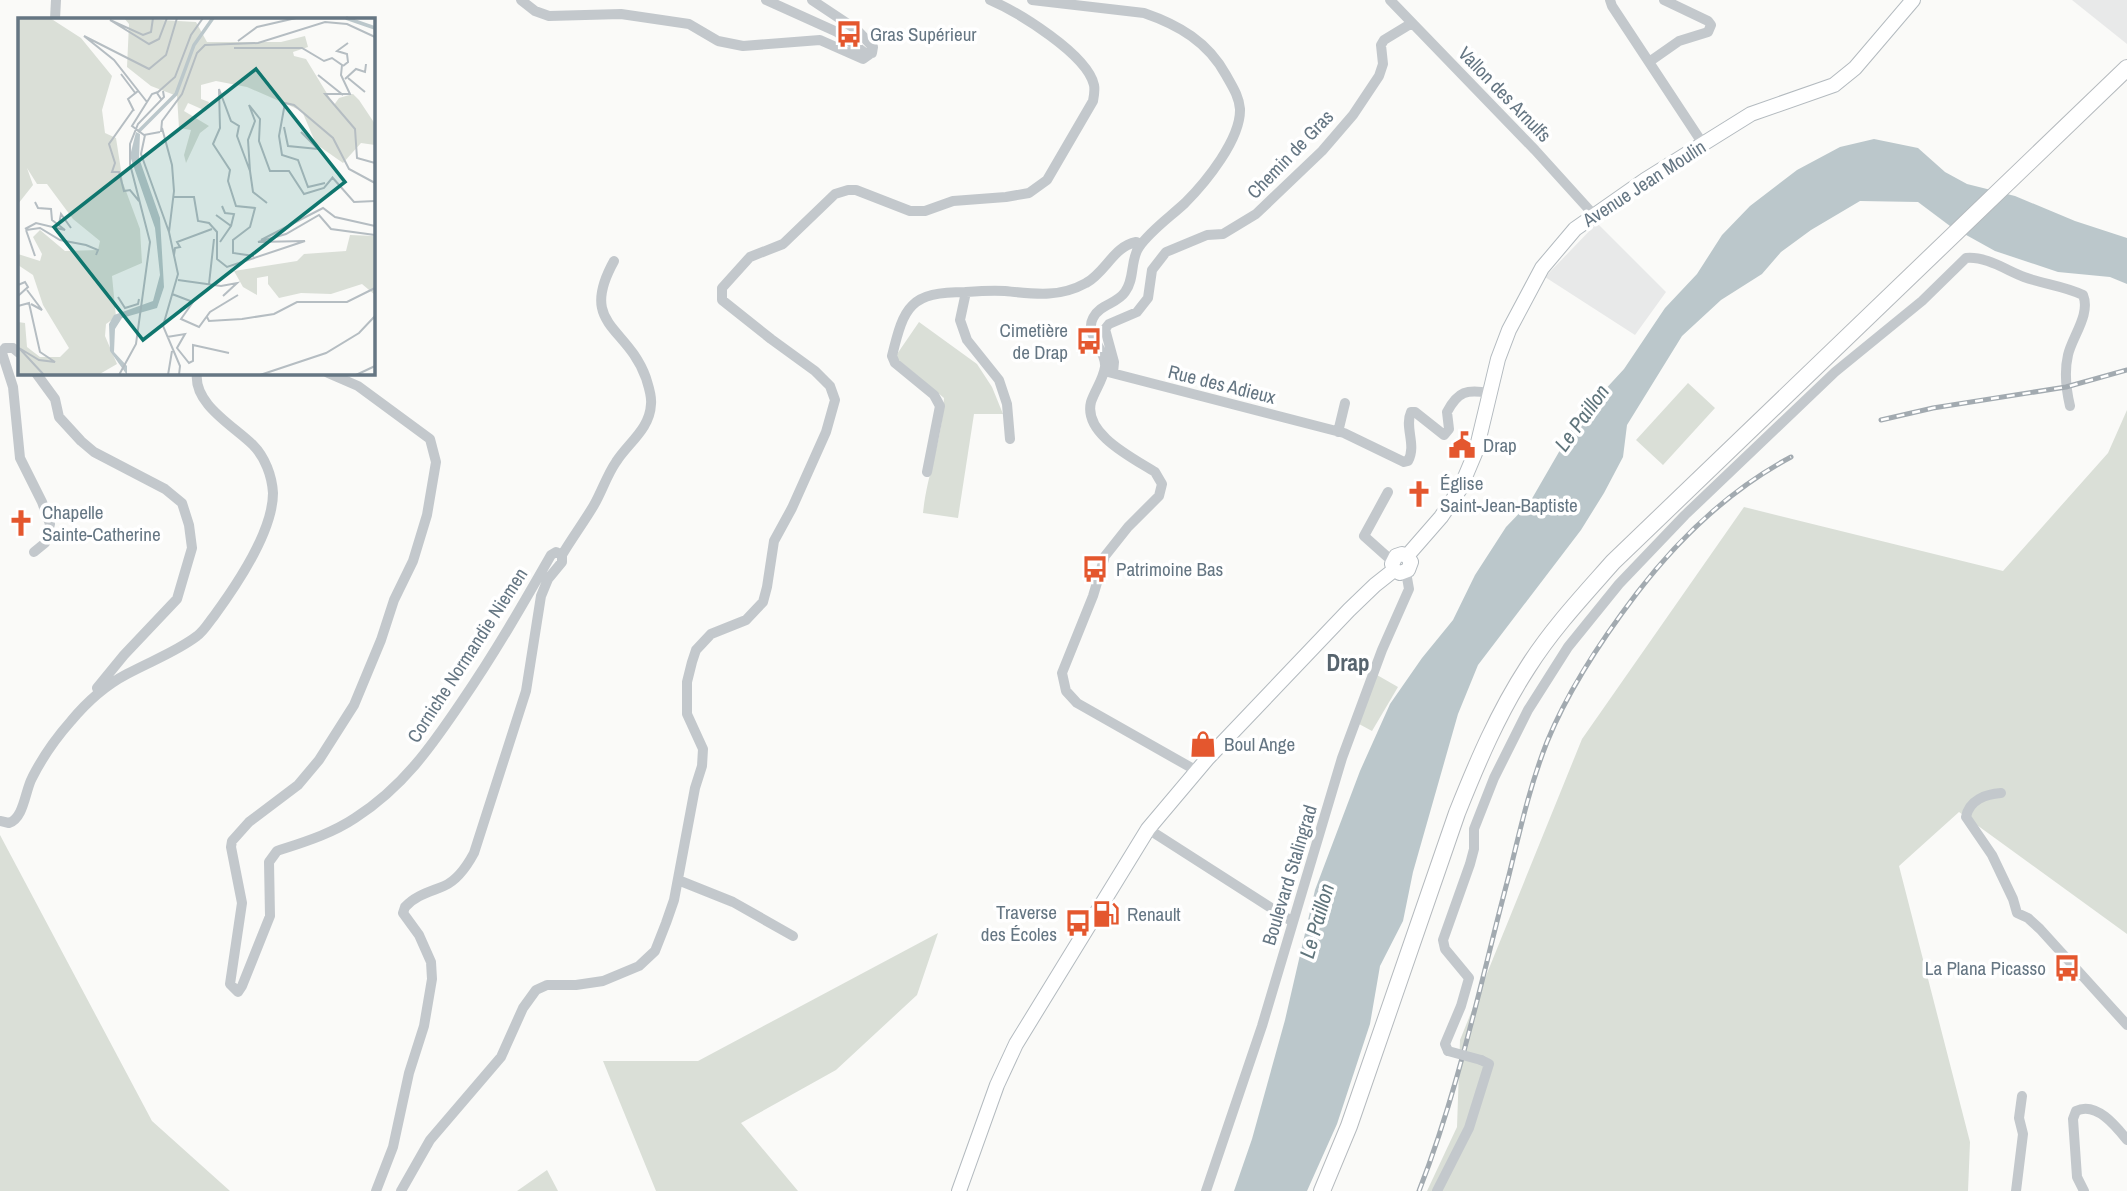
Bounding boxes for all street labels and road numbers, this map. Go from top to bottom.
street label: Vallon des Arnulfs [1453,41,1557,148]
street label: Chemin de Gras [1241,104,1339,204]
street label: Avenue Jean Moulin [1577,133,1711,233]
street label: Rue des Adieux [1165,358,1279,410]
street label: Corniche Normandie Niemen [401,563,533,747]
street label: Boulevard Stalingrad [1255,802,1323,948]

